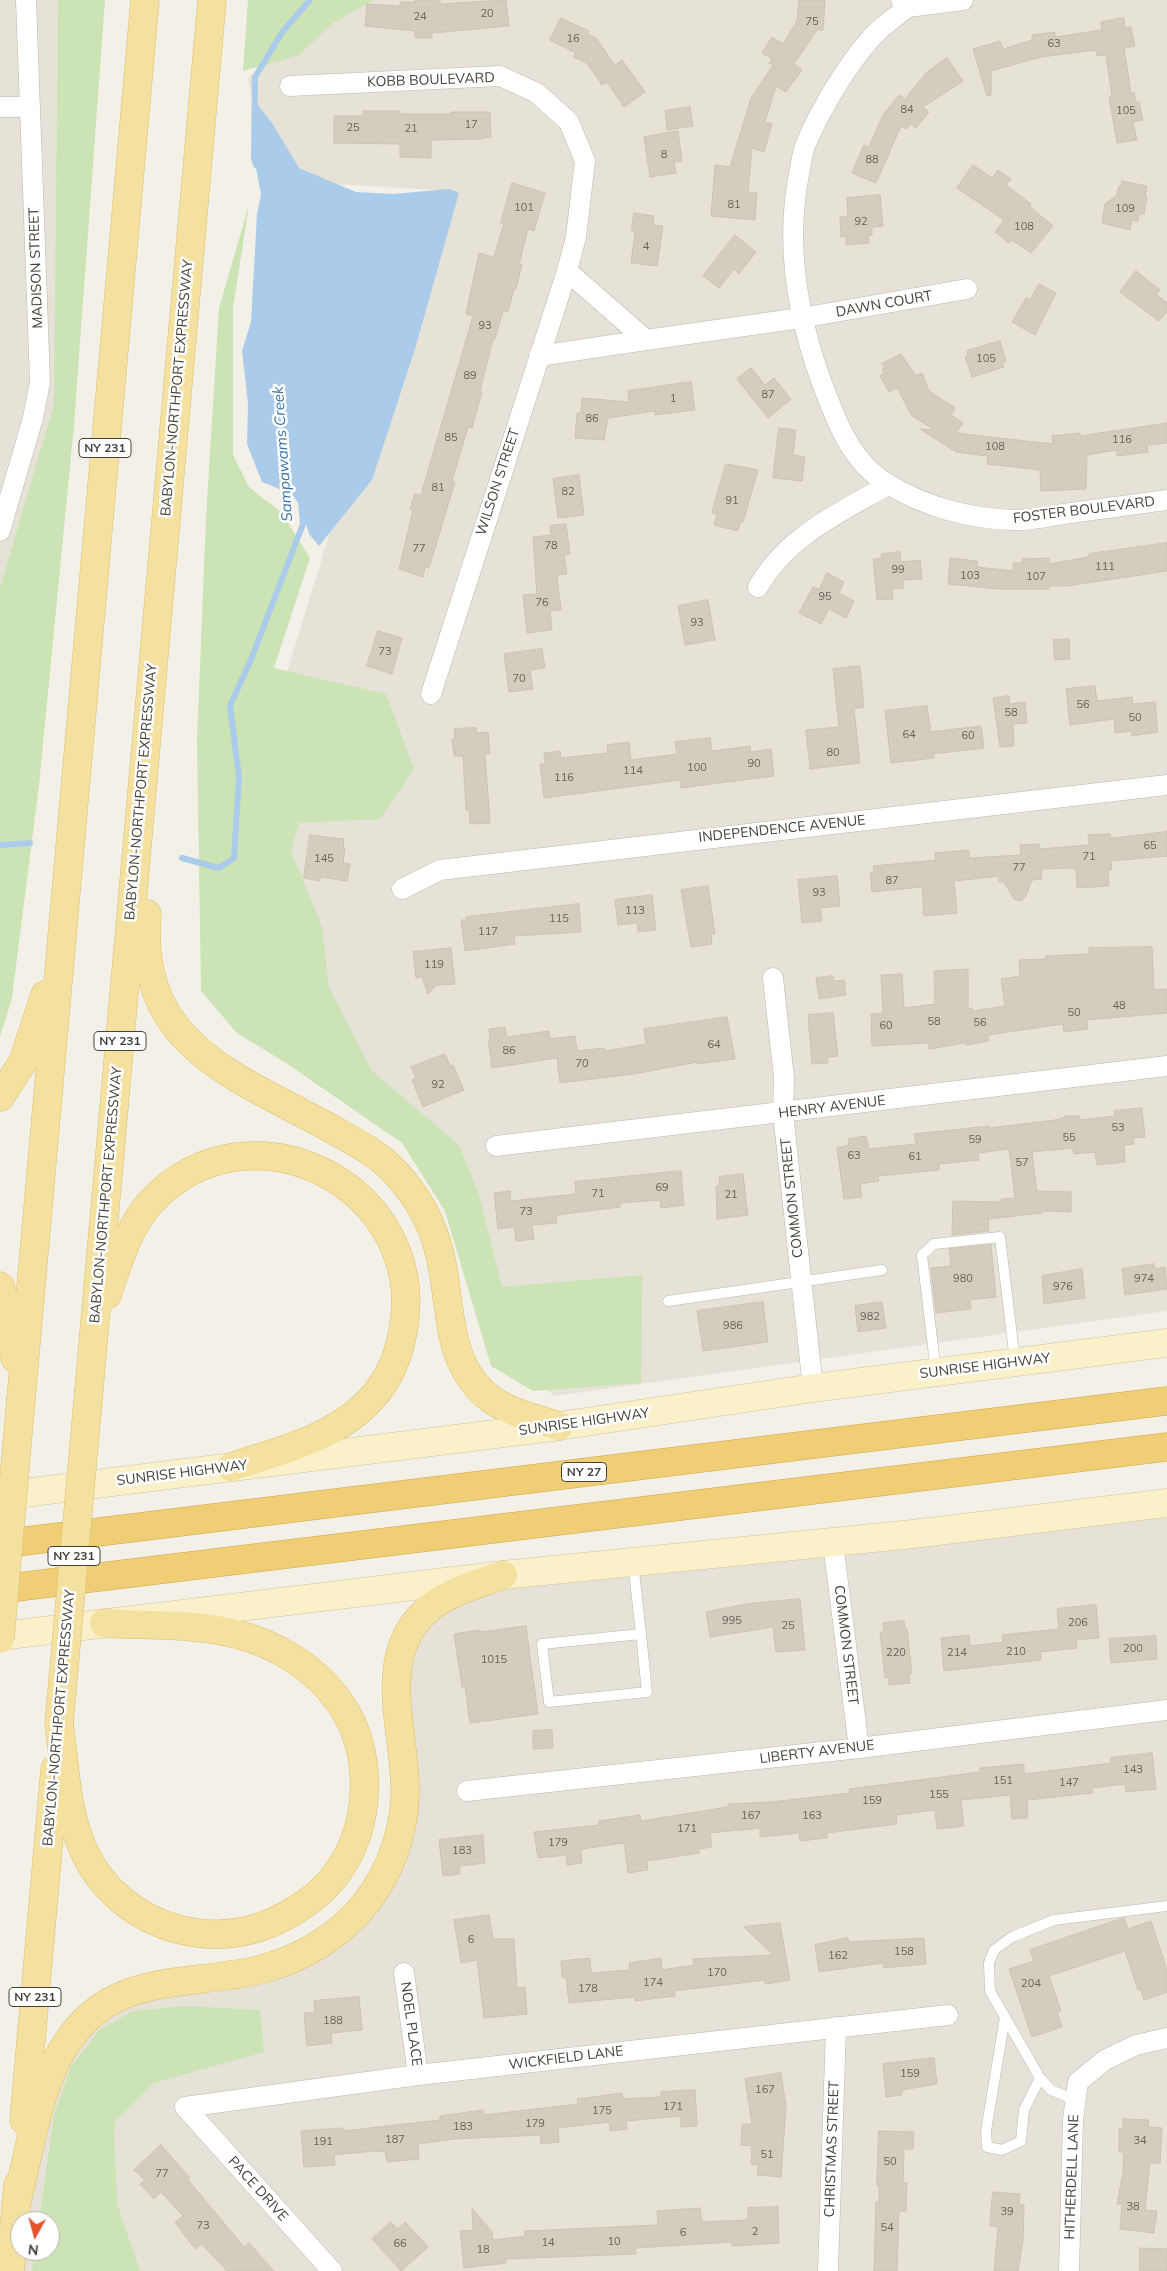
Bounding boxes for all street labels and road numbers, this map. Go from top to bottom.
street label: KOBB BOULEVARD [367,69,495,91]
street label: MADISON STREET [25,207,47,329]
street label: BABYLON-NORTHPORT EXPRESSWAY [157,259,197,517]
street label: DAWN COURT [834,287,934,321]
street label: WILSON STREET [473,426,523,538]
road number: NY 231 [79,438,131,458]
street label: FOSTER BOULEVARD [1012,493,1156,527]
street label: BABYLON-NORTHPORT EXPRESSWAY [121,663,161,921]
street label: INDEPENDENCE AVENUE [698,812,866,846]
road number: NY 231 [94,1032,146,1050]
street label: BABYLON-NORTHPORT EXPRESSWAY [86,1066,126,1324]
street label: HENRY AVENUE [778,1092,886,1122]
street label: COMMON STREET [777,1137,807,1259]
street label: SUNRISE HIGHWAY [919,1350,1051,1382]
street label: SUNRISE HIGHWAY [518,1405,650,1439]
street label: SUNRISE HIGHWAY [116,1457,248,1489]
road number: NY 27 [562,1462,606,1481]
road number: NY 231 [48,1546,100,1565]
street label: COMMON STREET [830,1584,862,1706]
street label: BABYLON-NORTHPORT EXPRESSWAY [39,1589,79,1847]
street label: LIBERTY AVENUE [759,1737,875,1767]
street label: NOEL PLACE [397,1981,425,2067]
road number: NY 231 [9,1988,61,2006]
street label: WICKFIELD LANE [508,2043,624,2073]
street label: CHRISTMAS STREET [821,2080,843,2218]
street label: HITHERDELL LANE [1061,2114,1083,2240]
street label: PACE DRIVE [225,2153,291,2225]

